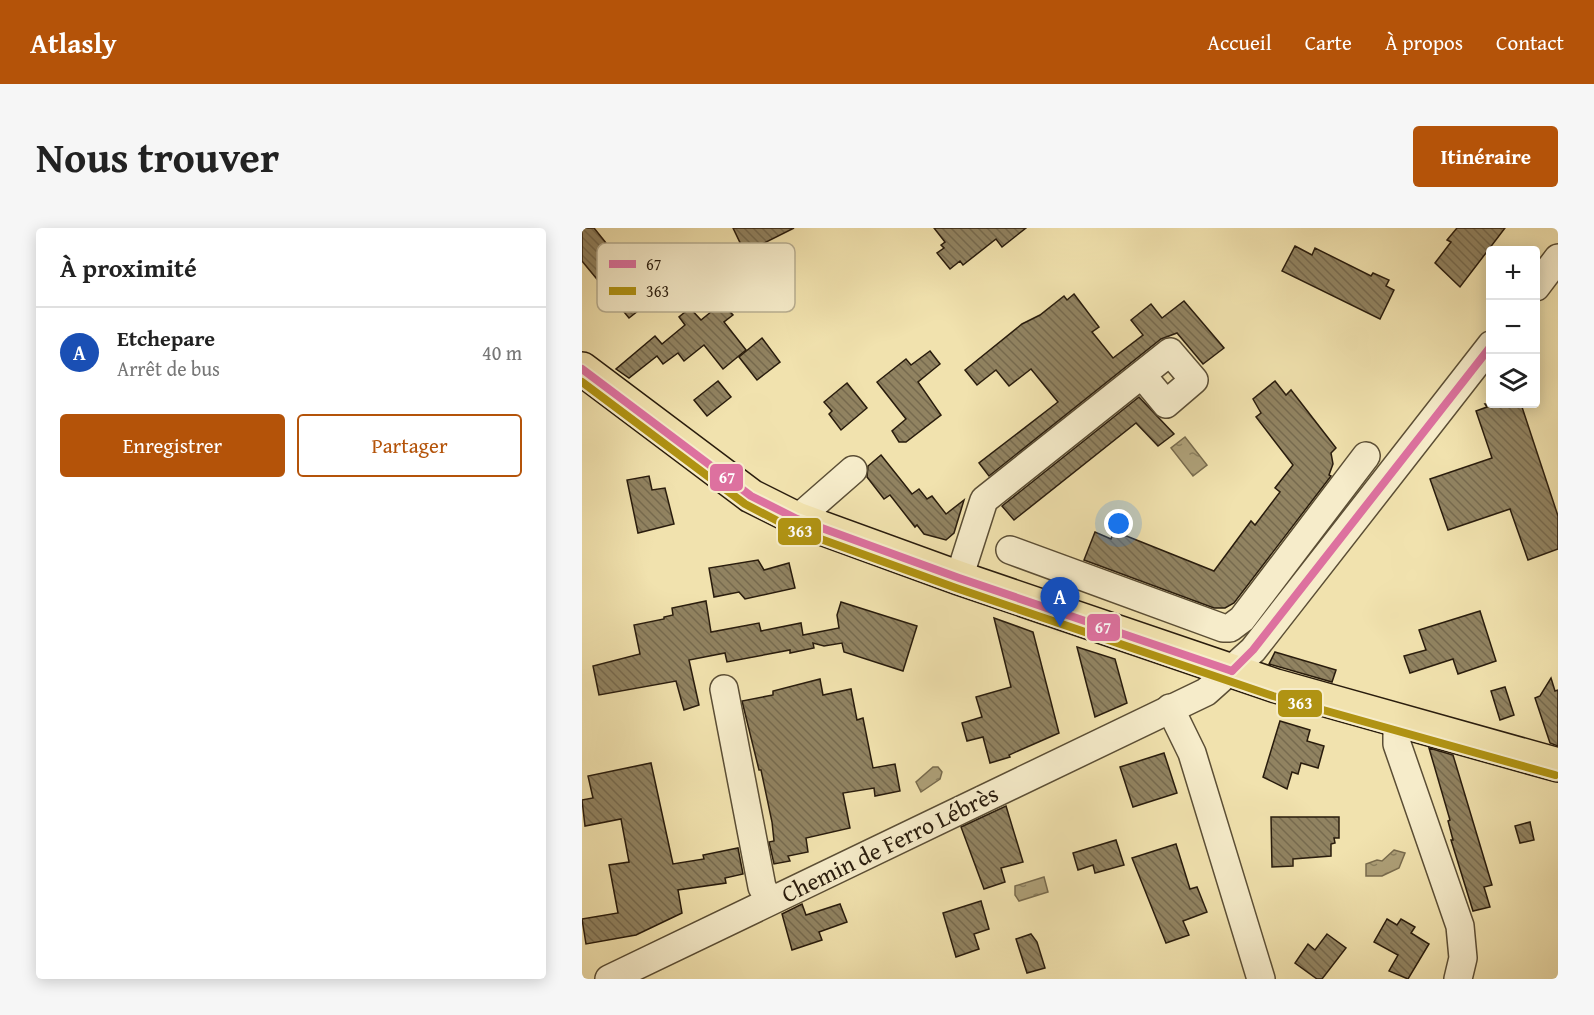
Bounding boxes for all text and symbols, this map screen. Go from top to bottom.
text: Atlasly [30,22,117,63]
text: Accueil [1207,27,1272,58]
text: Carte [1305,27,1352,58]
text: À propos [1385,27,1463,58]
text: Contact [1496,27,1564,58]
text: Nous trouver [36,126,279,187]
button: Itinéraire [1413,126,1558,187]
legend [597,243,795,312]
map controls [1486,246,1540,408]
button: + [1486,246,1540,300]
text: À proximité [60,248,197,287]
text: 67 [646,252,662,276]
text: 363 [646,279,669,303]
button: − [1486,300,1540,354]
text: Etchepare [117,322,215,354]
text: A [73,338,86,367]
text: 40 m [482,338,522,367]
text: Arrêt de bus [117,354,220,383]
button: layers [1486,354,1540,408]
button: Enregistrer [60,414,285,477]
button: Partager [297,414,522,477]
line badge: 67 [709,463,744,492]
text: 67 [719,465,735,489]
your location [1104,509,1133,538]
line badge: 363 [777,517,822,546]
text: 363 [788,519,812,543]
pin: A [1040,578,1080,627]
line badge: 67 [1086,613,1121,642]
text: 67 [1095,615,1111,639]
line badge: 363 [1277,689,1323,718]
text: 363 [1288,691,1312,715]
street label: Chemin de Ferro Lébrès [775,776,1004,911]

